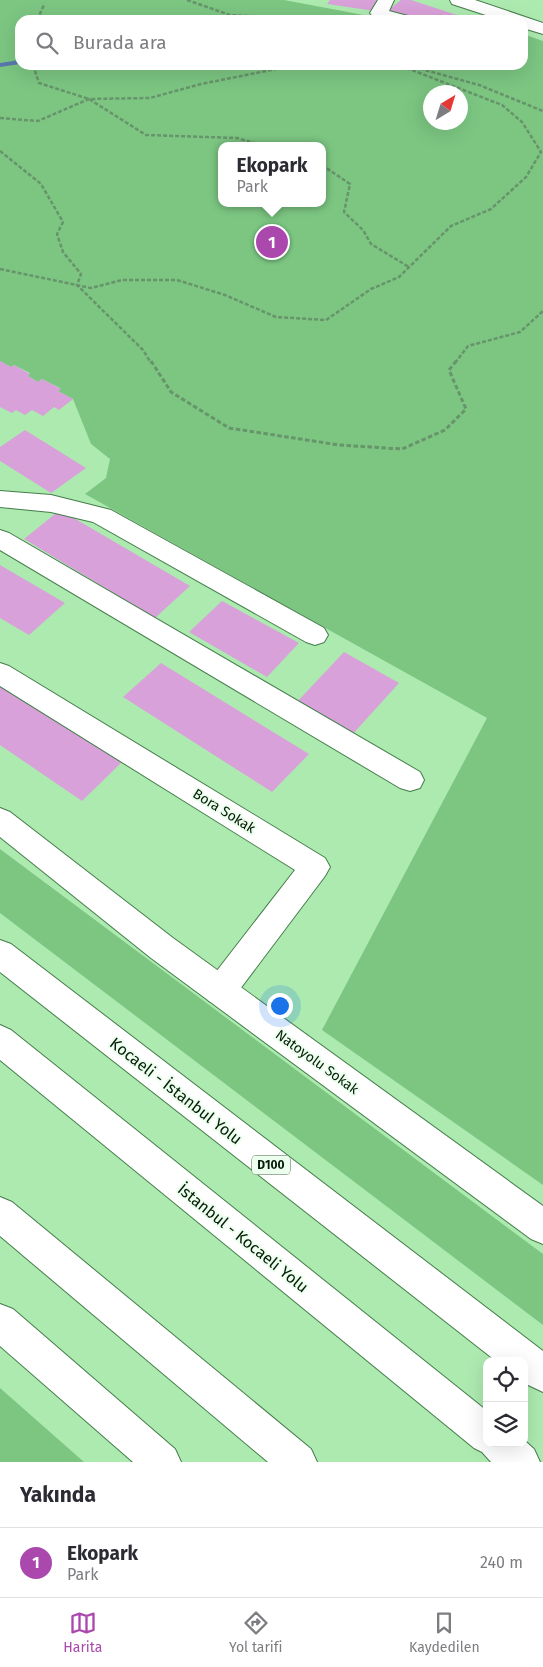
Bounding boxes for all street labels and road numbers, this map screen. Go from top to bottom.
street label: Bora Sokak [190,785,259,837]
street label: Natoyolu Sokak [272,1026,363,1098]
street label: Kocaeli - İstanbul Yolu [106,1033,246,1148]
road number: D100 [252,1156,290,1174]
street label: İstanbul - Kocaeli Yolu [174,1179,313,1297]

